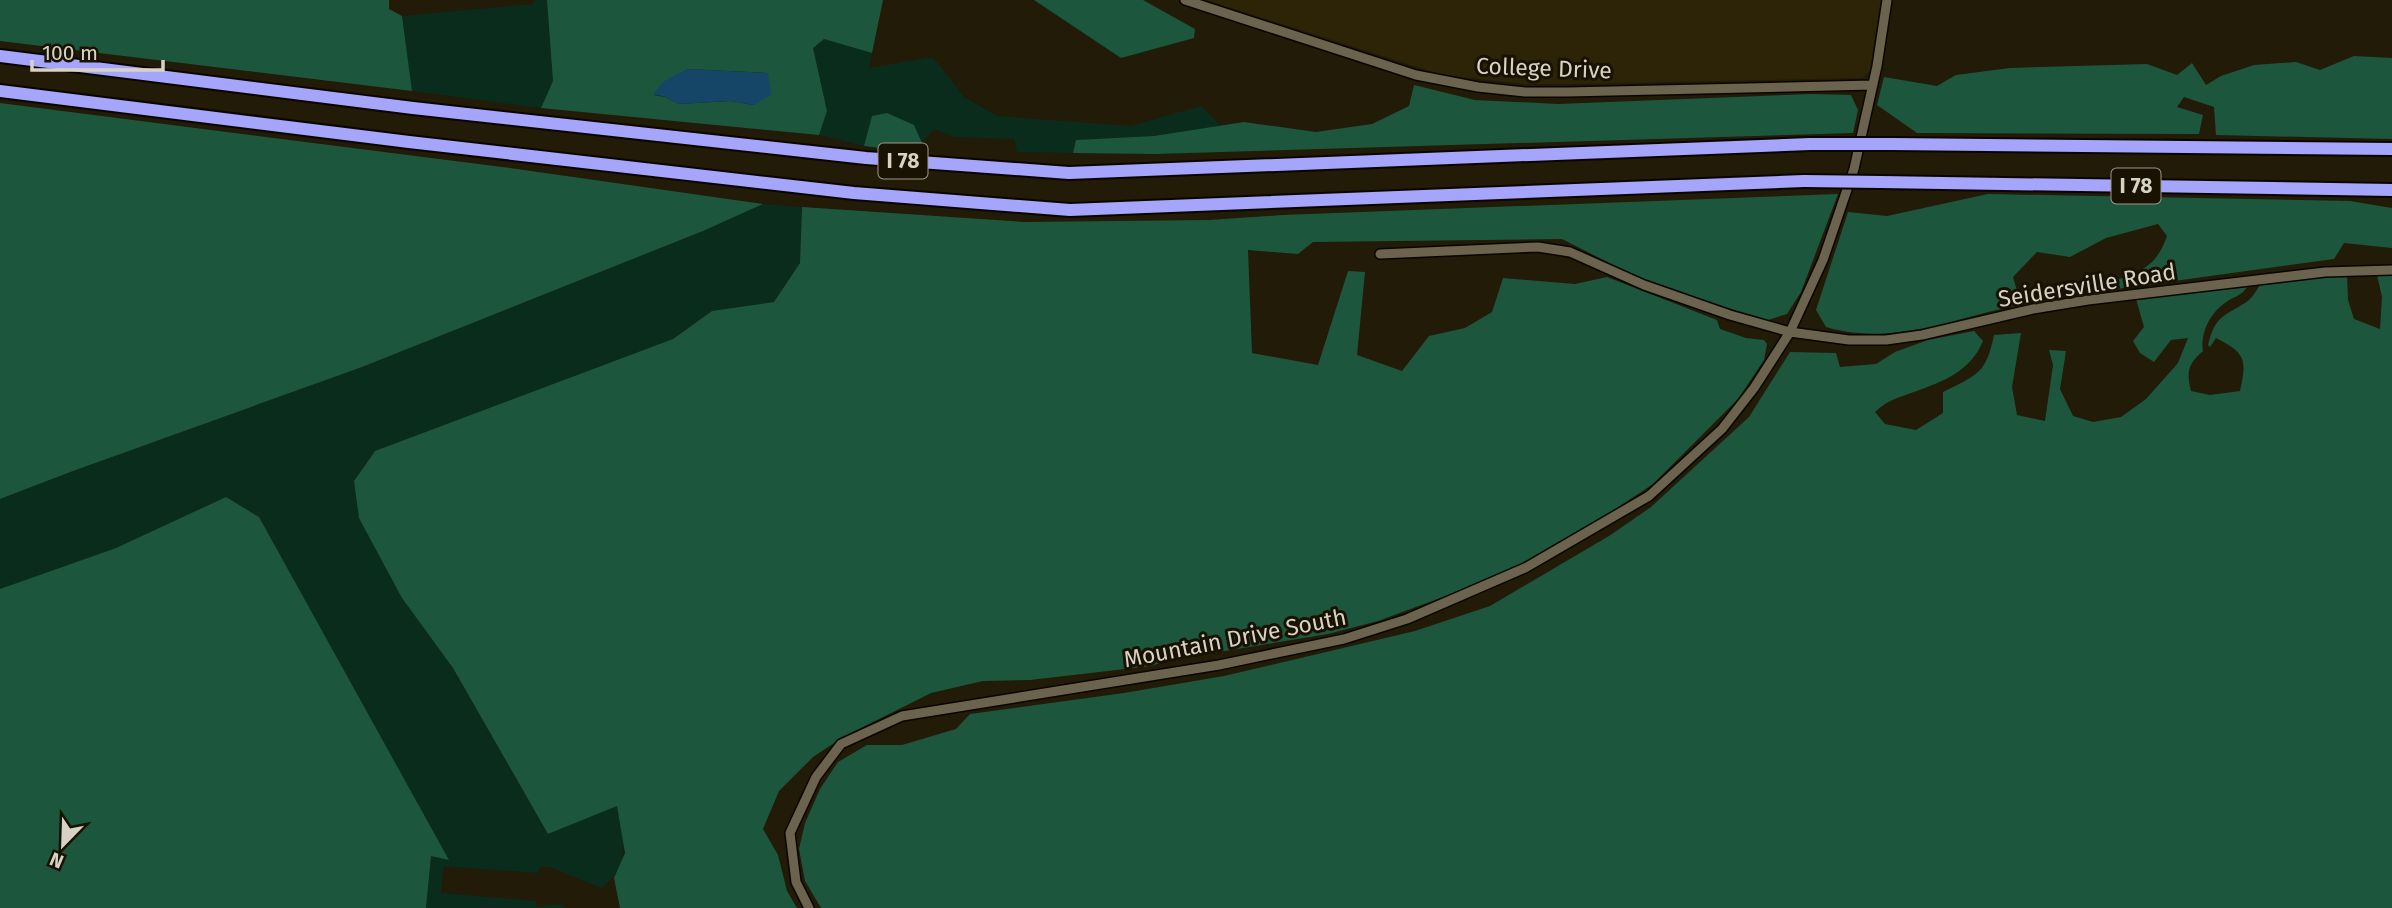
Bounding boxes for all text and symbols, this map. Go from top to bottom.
scale bar [32,28,163,72]
text: 100 m [42,40,98,66]
street label: College Drive [1476,52,1612,84]
road number: I 78 [878,144,928,178]
road number: I 78 [2112,168,2160,204]
street label: Seidersville Road [1996,257,2178,313]
street label: Mountain Drive South [1121,603,1349,673]
north arrow [28,810,98,880]
text: N [46,847,67,873]

